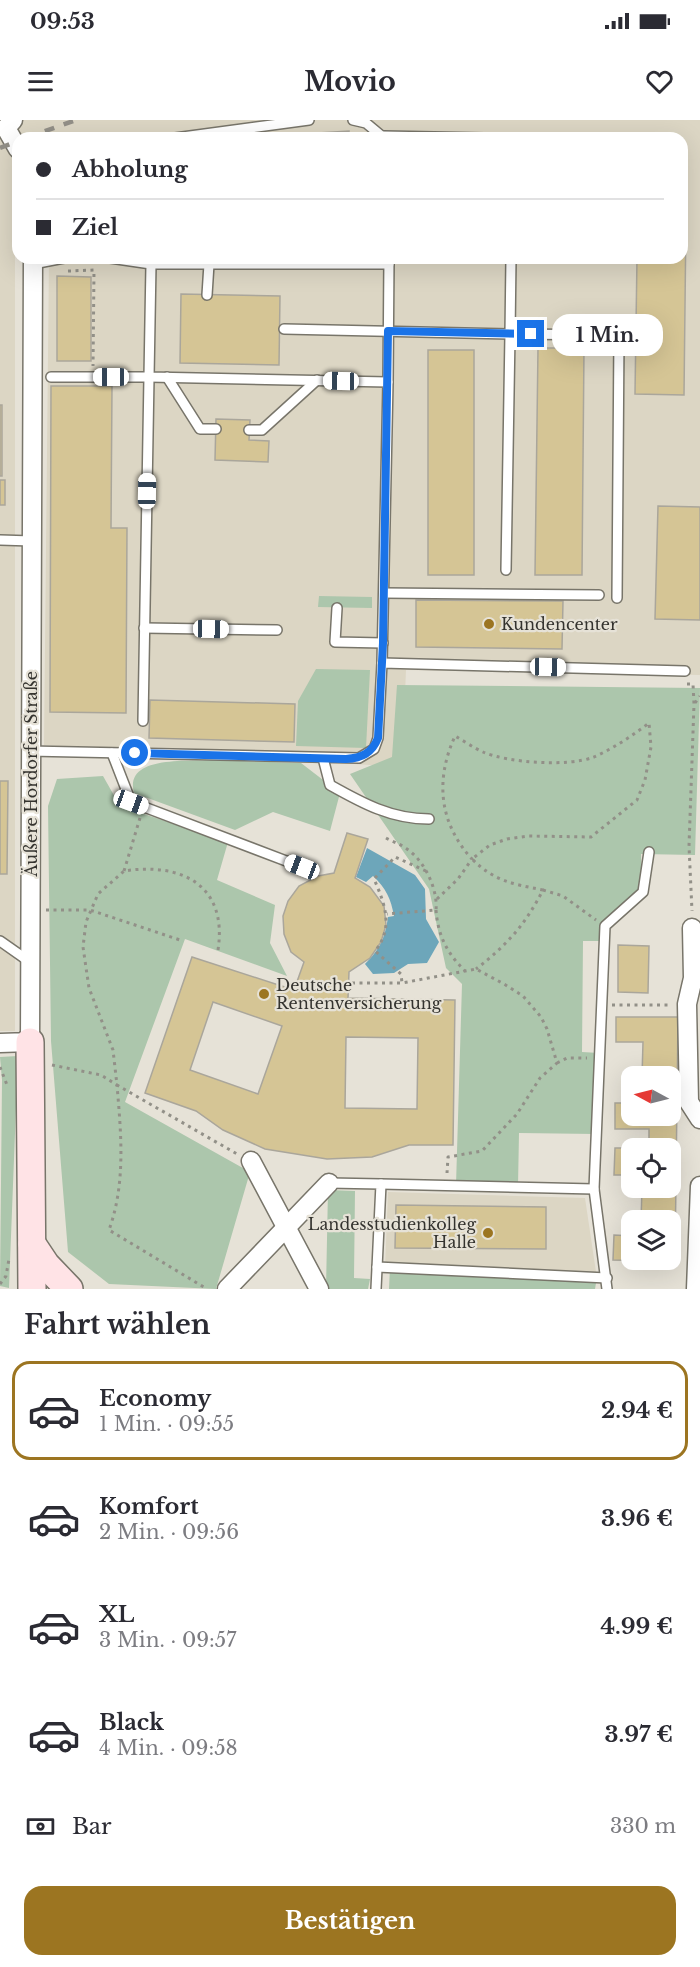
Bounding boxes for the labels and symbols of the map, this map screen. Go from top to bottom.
callout: 1 Min. [552,313,663,355]
route end [517,320,544,347]
car [93,368,129,386]
car [323,372,359,390]
car [138,473,156,509]
place label: Kundencenter [501,614,618,634]
marker: Kundencenter [482,617,496,631]
car [193,620,229,638]
car [530,658,566,676]
street label: Äußere Hordorfer Straße [21,671,41,878]
route start [121,739,148,766]
car [111,787,151,817]
car [282,852,322,882]
place label: Deutsche Rentenversicherung [276,975,442,1013]
marker: Deutsche Rentenversicherung [257,987,271,1001]
north arrow [621,1066,681,1126]
place label: Landesstudienkolleg Halle [308,1214,476,1252]
marker: Landesstudienkolleg Halle [481,1226,495,1240]

